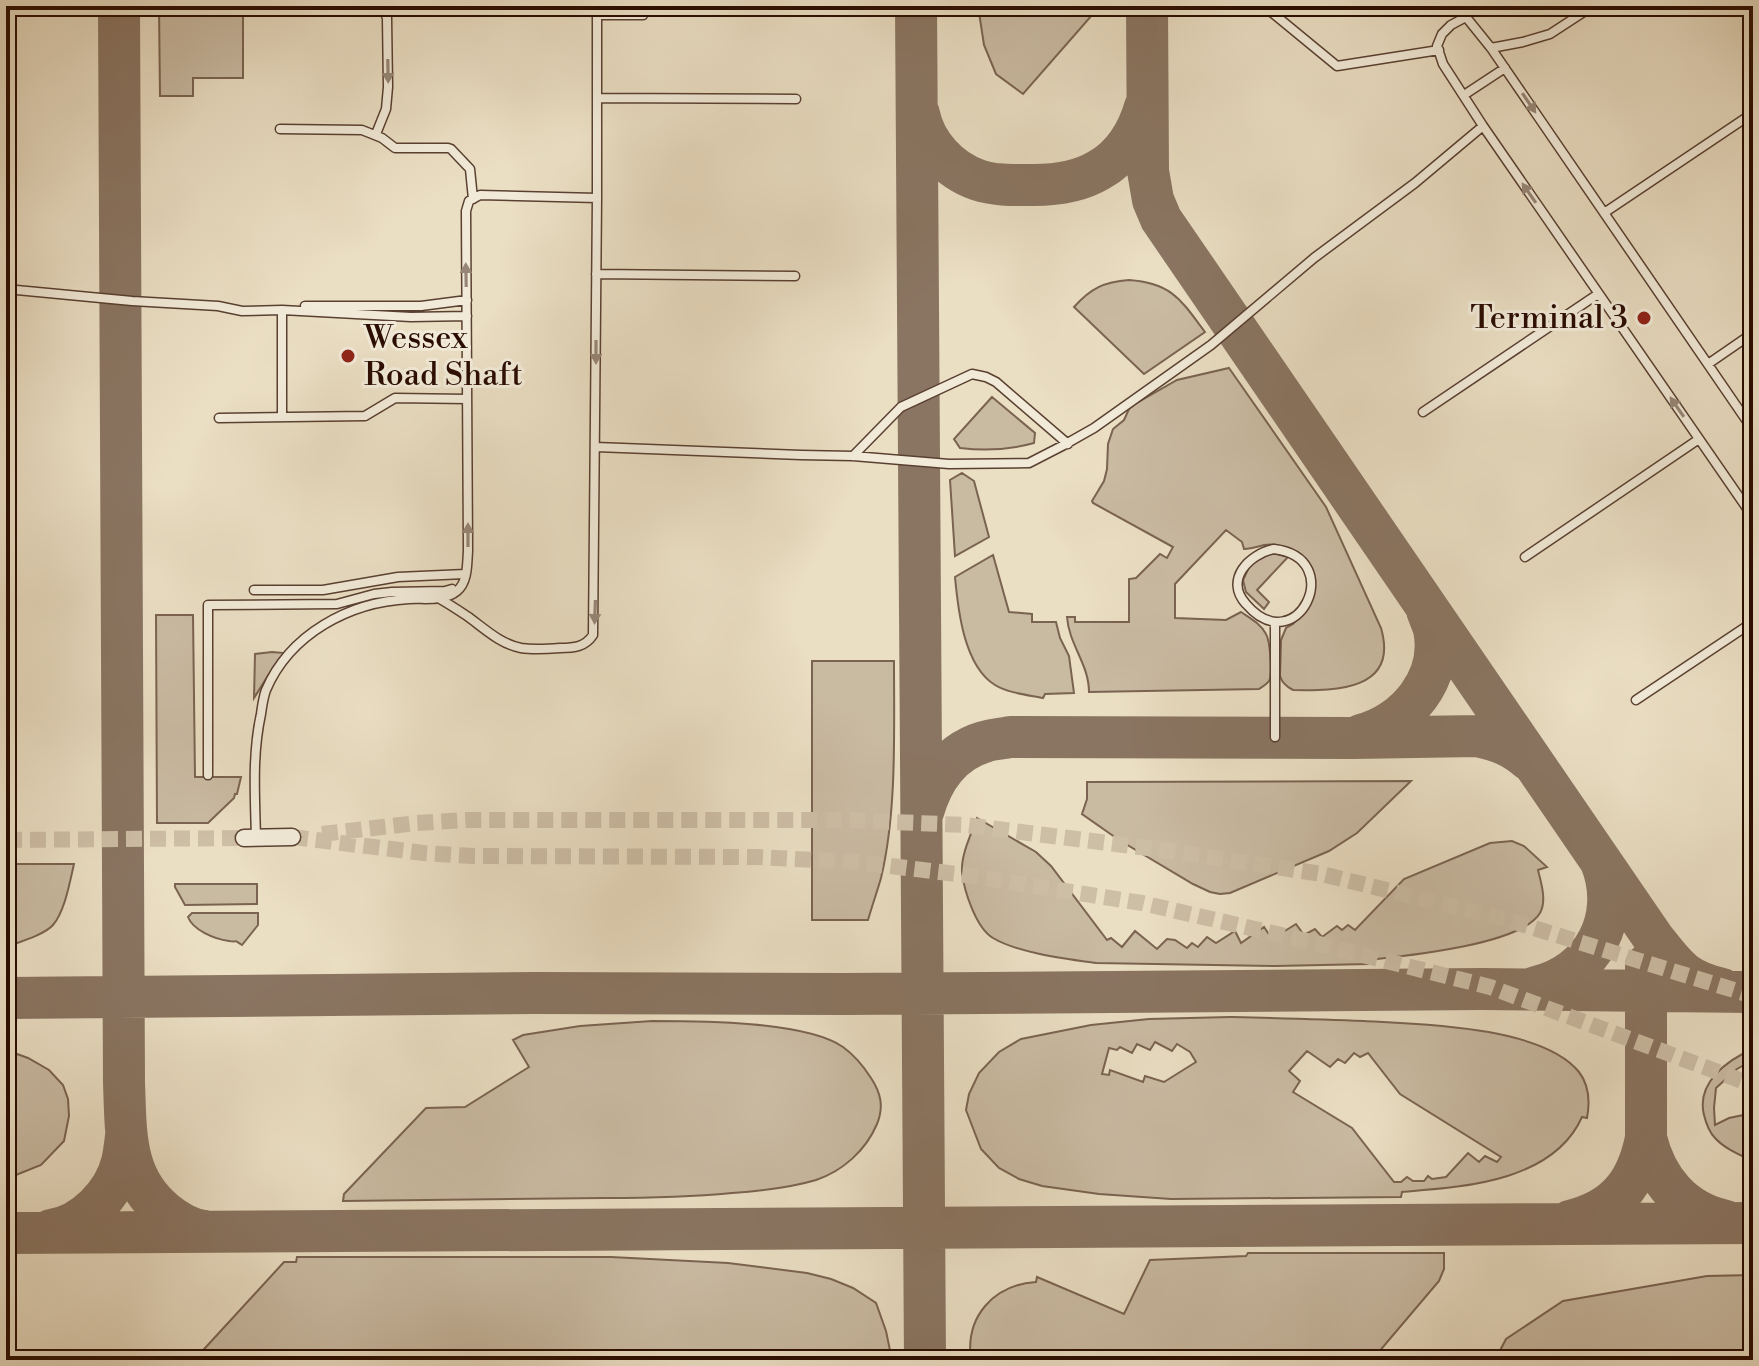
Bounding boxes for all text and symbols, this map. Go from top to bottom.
one-way arrow [382,59,394,84]
one-way arrow [1521,92,1536,113]
one-way arrow [1522,183,1537,204]
one-way arrow [460,262,472,287]
place label: Terminal 3 [1470,298,1628,338]
marker: Terminal 3 [1635,309,1653,327]
place label: Wessex Road Shaft [363,318,523,395]
one-way arrow [590,340,602,365]
marker: Wessex Road Shaft [339,347,357,365]
one-way arrow [1670,396,1685,418]
one-way arrow [462,522,474,547]
one-way arrow [588,600,601,625]

